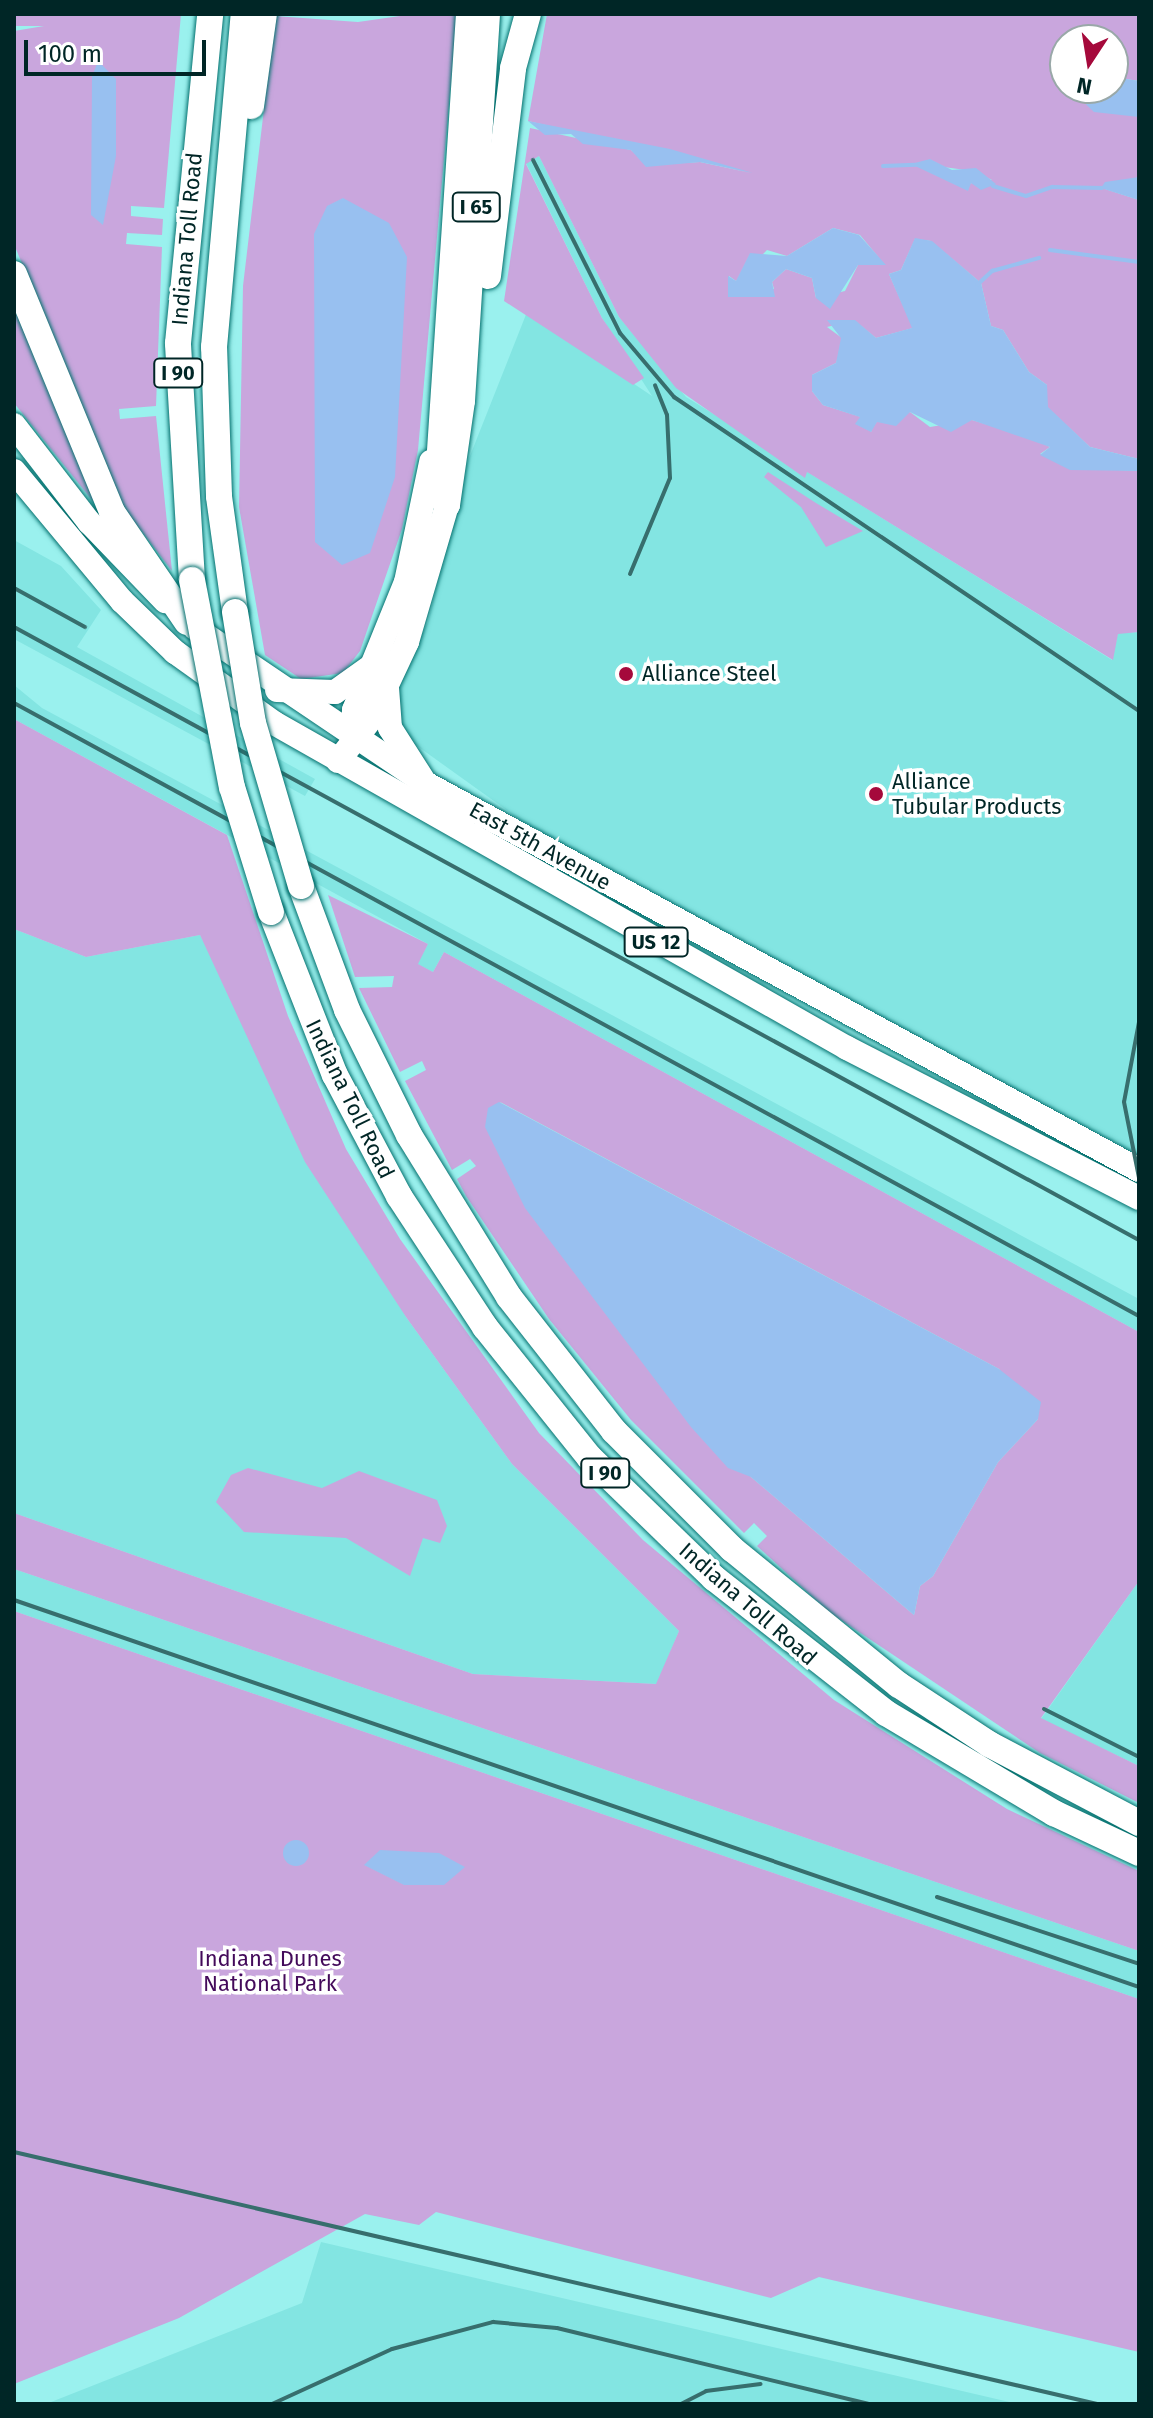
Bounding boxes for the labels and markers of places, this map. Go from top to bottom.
place label: Alliance Steel [642,661,776,687]
marker: Alliance Steel [617,665,635,683]
place label: Alliance Tubular Products [892,768,1062,820]
marker: Alliance Tubular Products [867,785,885,803]

